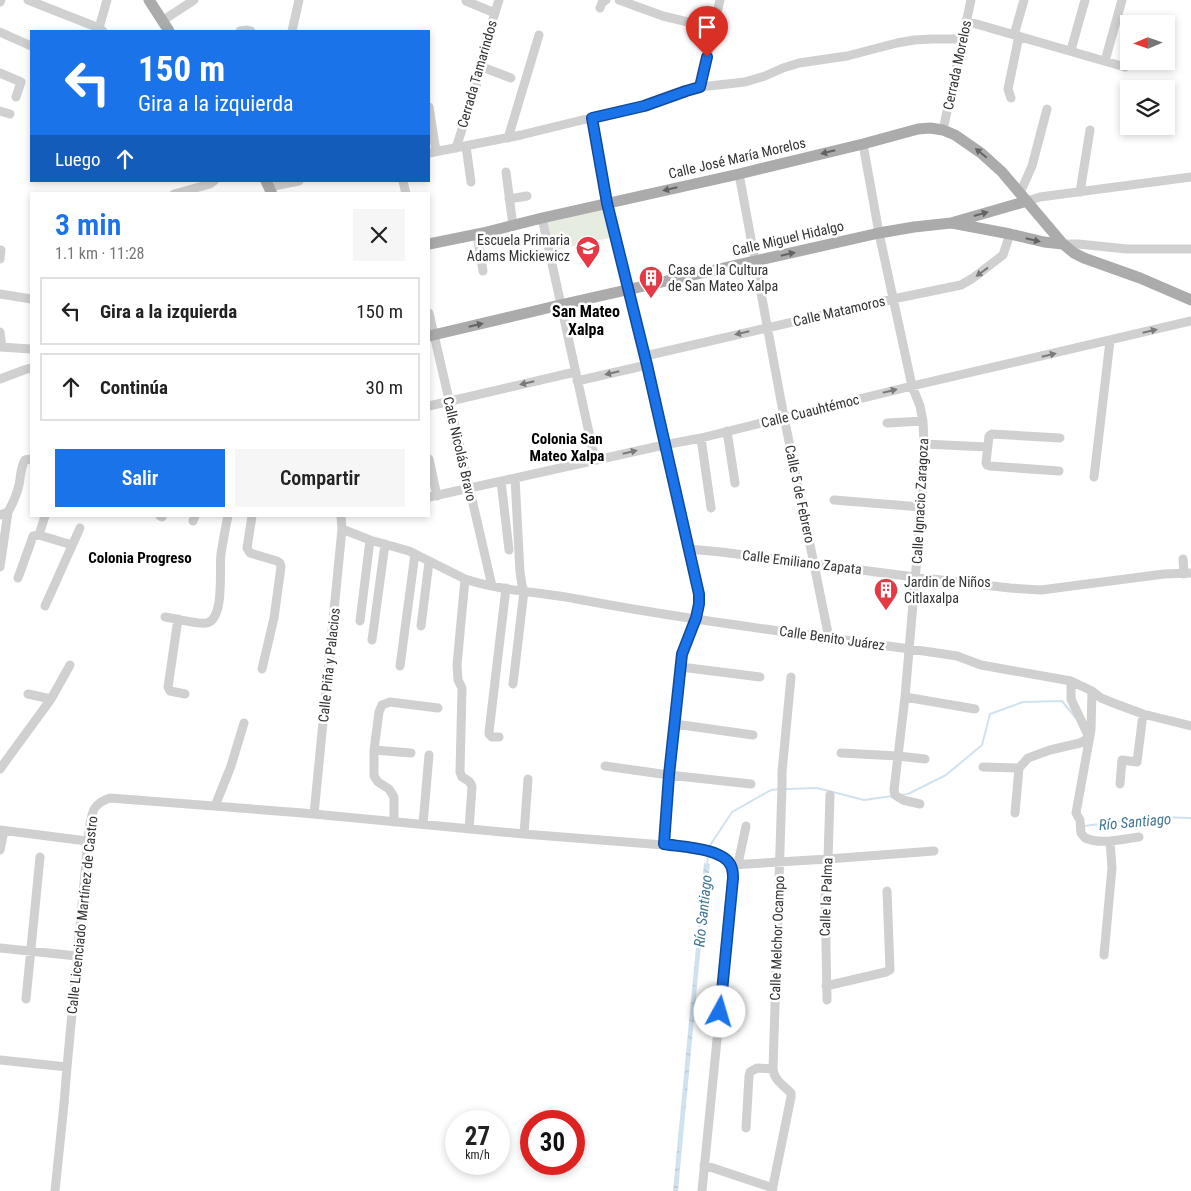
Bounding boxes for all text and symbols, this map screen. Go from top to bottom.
pin [686,6,728,57]
icon: arrive [693,13,721,41]
north arrow [1120,15,1175,70]
map controls [1120,15,1175,135]
street label: Cerrada Tamarindos [454,18,500,130]
street label: Cerrada Morelos [940,19,974,111]
text: 150 m [138,49,225,90]
icon: left [55,50,120,115]
button: layers [1120,80,1175,135]
text: Gira a la izquierda [138,91,294,116]
street label: Calle José María Morelos [667,134,807,182]
icon: ahead [111,145,139,173]
text: Luego [55,148,101,171]
one-way arrow [821,148,836,156]
one-way arrow [975,148,988,159]
one-way arrow [663,185,678,193]
text: 3 min [55,207,121,242]
button: close [353,209,405,261]
one-way arrow [974,209,989,217]
street label: Calle Miguel Hidalgo [731,217,845,259]
place label: Escuela Primaria Adams Mickiewicz [467,232,570,264]
school or university icon: Escuela Primaria Adams Mickiewicz [575,235,601,269]
one-way arrow [1025,236,1040,244]
text: 1.1 km · 11:28 [55,244,145,263]
one-way arrow [781,250,796,258]
place label: Casa de la Cultura de San Mateo Xalpa [668,262,778,294]
building icon: Casa de la Cultura de San Mateo Xalpa [638,265,664,299]
one-way arrow [975,267,989,277]
street label: Calle Matamoros [791,293,887,329]
icon: left [57,297,85,325]
text: Gira a la izquierda [100,300,237,323]
text: 150 m [356,300,403,323]
district label: San Mateo Xalpa [552,302,620,339]
one-way arrow [469,321,484,329]
one-way arrow [1143,327,1158,335]
one-way arrow [734,329,749,337]
one-way arrow [1041,351,1056,359]
one-way arrow [604,369,620,377]
icon: ahead [57,373,85,401]
text: Continúa [100,376,168,399]
text: 30 m [366,376,403,399]
one-way arrow [520,379,535,387]
one-way arrow [883,387,898,395]
street label: Calle Cuauhtémoc [759,391,861,431]
street label: Calle Nicolás Bravo [440,395,480,503]
district label: Colonia San Mateo Xalpa [530,430,604,465]
street label: Calle Ignacio Zaragoza [909,438,931,564]
street label: Calle 5 de Febrero [782,444,818,544]
one-way arrow [623,448,639,456]
button: Salir [55,449,225,507]
button: Compartir [235,449,405,507]
street label: Calle Emiliano Zapata [741,547,863,577]
district label: Colonia Progreso [88,549,192,567]
place label: Jardin de Niños Citlaxalpa [904,574,991,606]
building icon: Jardin de Niños Citlaxalpa [873,577,899,611]
street label: Calle Piña y Palacios [315,607,343,723]
street label: Calle Benito Juárez [778,623,886,653]
water label: Río Santiago [1098,810,1172,834]
street label: Calle Licenciado Martínez de Castro [64,815,100,1015]
street label: Calle la Palma [817,857,835,937]
water label: Río Santiago [690,874,716,948]
street label: Calle Melchor Ocampo [767,875,787,1001]
position arrow [693,985,745,1037]
speed limit sign: 30 [520,1110,585,1175]
text: 27 [465,1122,490,1151]
text: km/h [465,1148,490,1162]

